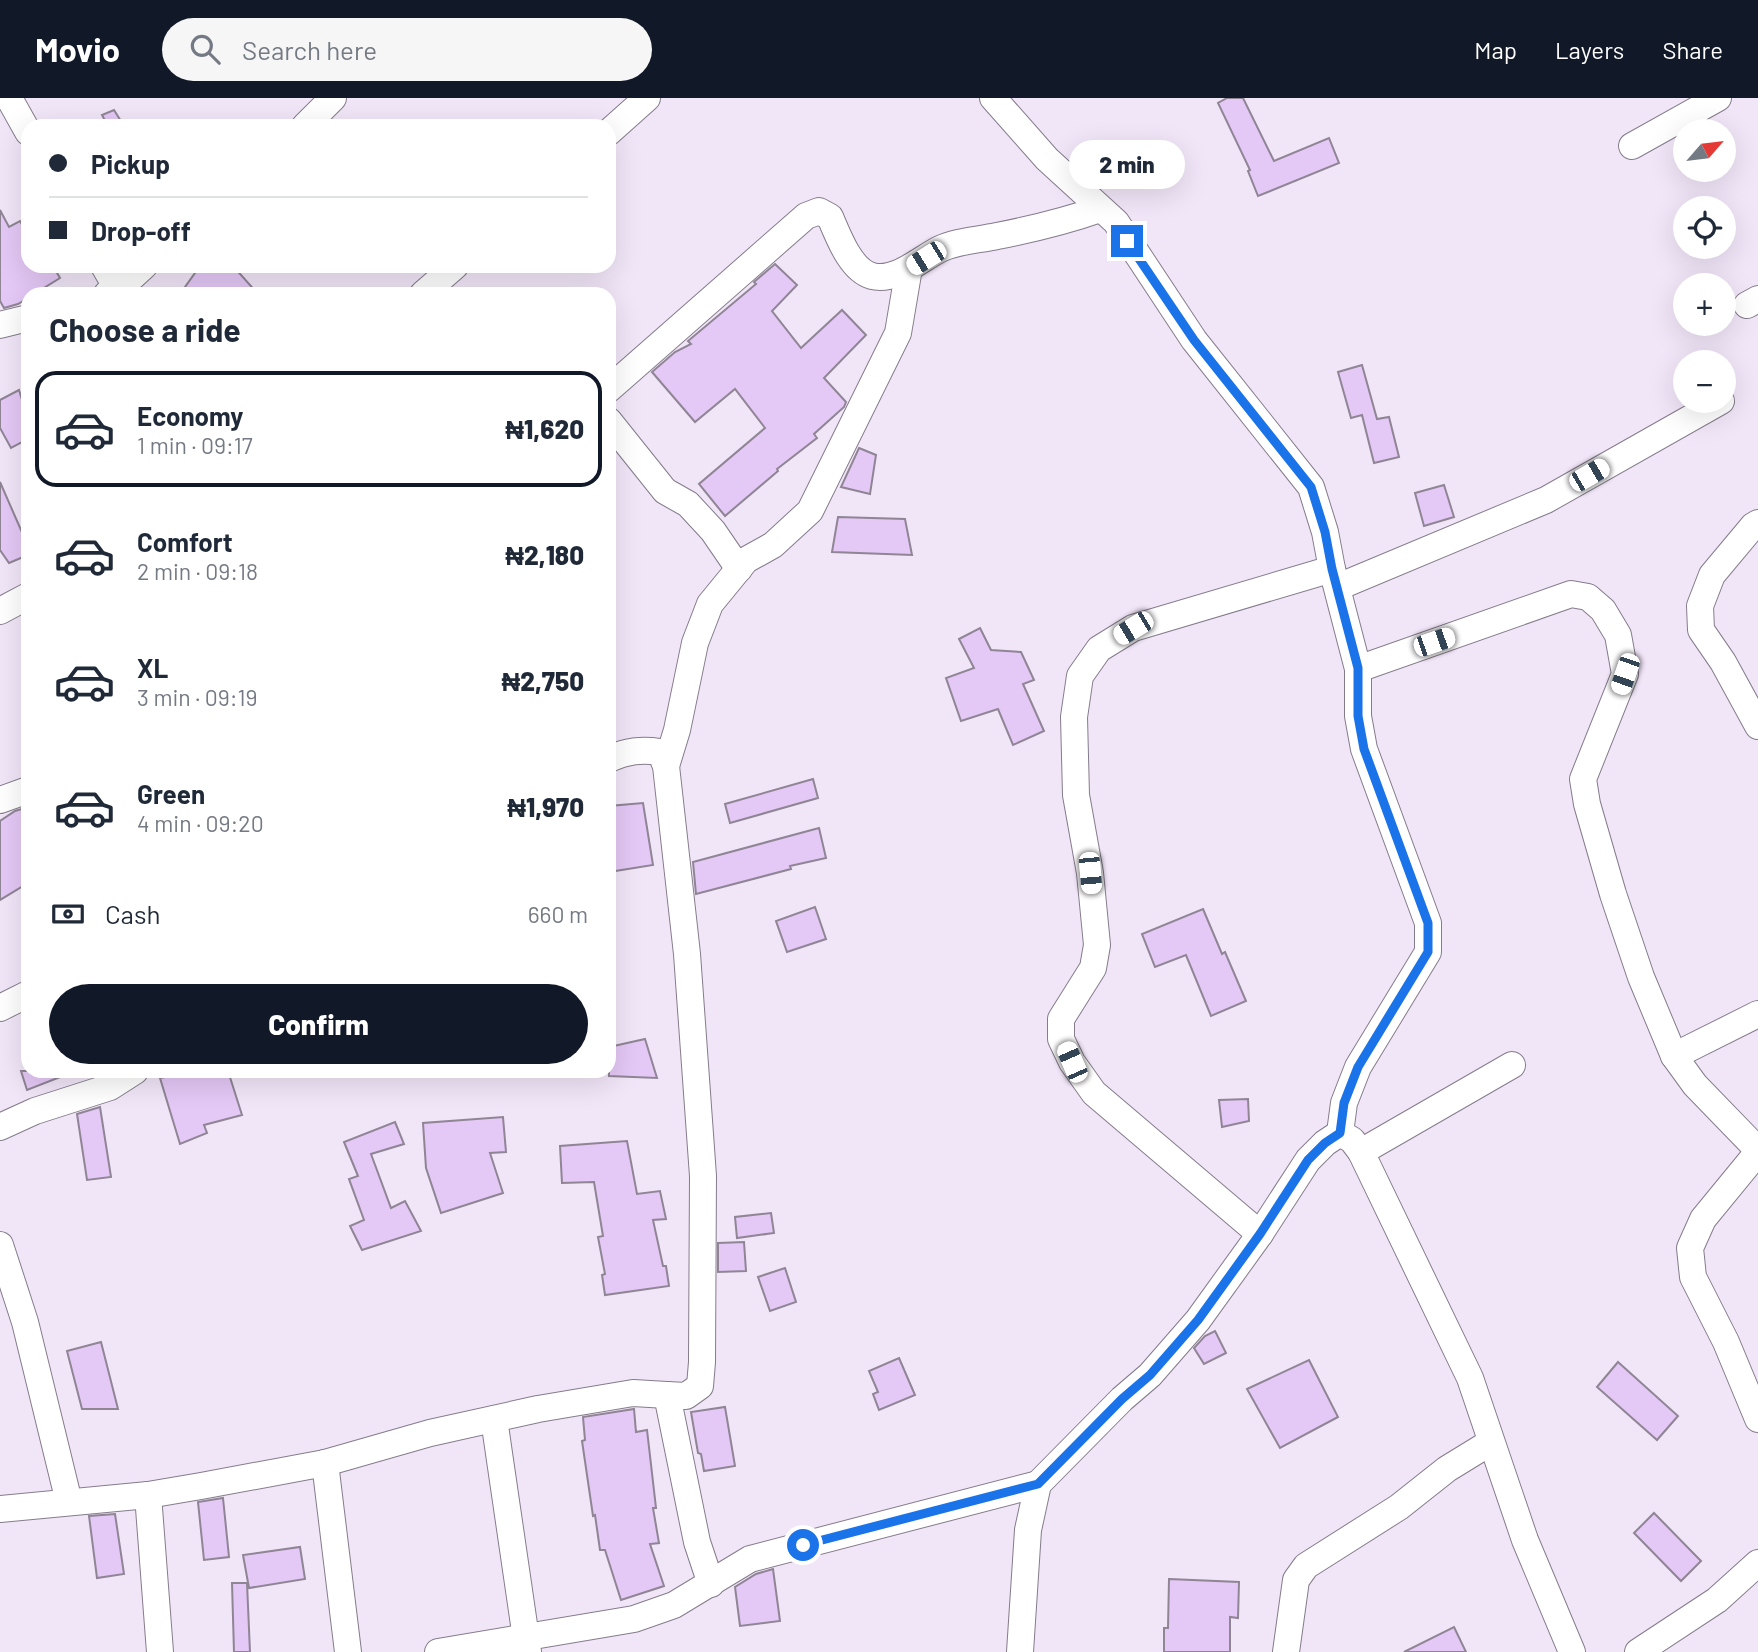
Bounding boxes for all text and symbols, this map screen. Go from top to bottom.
search box [162,18,652,81]
text: Movio [35,29,120,69]
icon: search [186,30,224,68]
text: Search here [242,34,377,65]
text: Map [1474,35,1517,64]
text: Layers [1555,35,1624,64]
text: Share [1662,35,1723,64]
north arrow [1673,119,1736,182]
map controls [1673,119,1736,413]
callout: 2 min [1069,139,1185,188]
text: Pickup [91,148,170,179]
text: 2 min [1099,150,1155,178]
button: locate [1673,196,1736,259]
text: Drop-off [91,215,191,246]
route end [1111,225,1143,257]
car [903,238,950,278]
button: + [1673,273,1736,336]
text: Choose a ride [49,310,241,348]
button: − [1673,350,1736,413]
icon: car [53,398,116,461]
text: Economy [137,400,243,431]
text: ₦1,620 [505,413,584,444]
text: 1 min · 09:17 [137,431,253,459]
car [1566,455,1613,495]
icon: car [53,524,116,587]
text: Comfort [137,526,233,557]
text: ₦2,180 [505,539,584,570]
text: 2 min · 09:18 [137,557,258,585]
car [1110,608,1157,648]
car [1411,625,1458,659]
icon: car [53,650,116,713]
car [1609,651,1642,697]
text: XL [137,652,168,683]
text: ₦2,750 [501,665,584,696]
text: 3 min · 09:19 [137,683,258,711]
icon: car [53,776,116,839]
text: Green [137,778,205,809]
text: ₦1,970 [507,791,584,822]
text: 4 min · 09:20 [137,809,264,837]
car [1078,851,1103,895]
icon: cash [49,895,87,933]
text: Cash [105,898,160,929]
text: 660 m [528,900,588,928]
button: Confirm [49,984,588,1064]
car [1054,1039,1091,1085]
route start [787,1529,819,1561]

